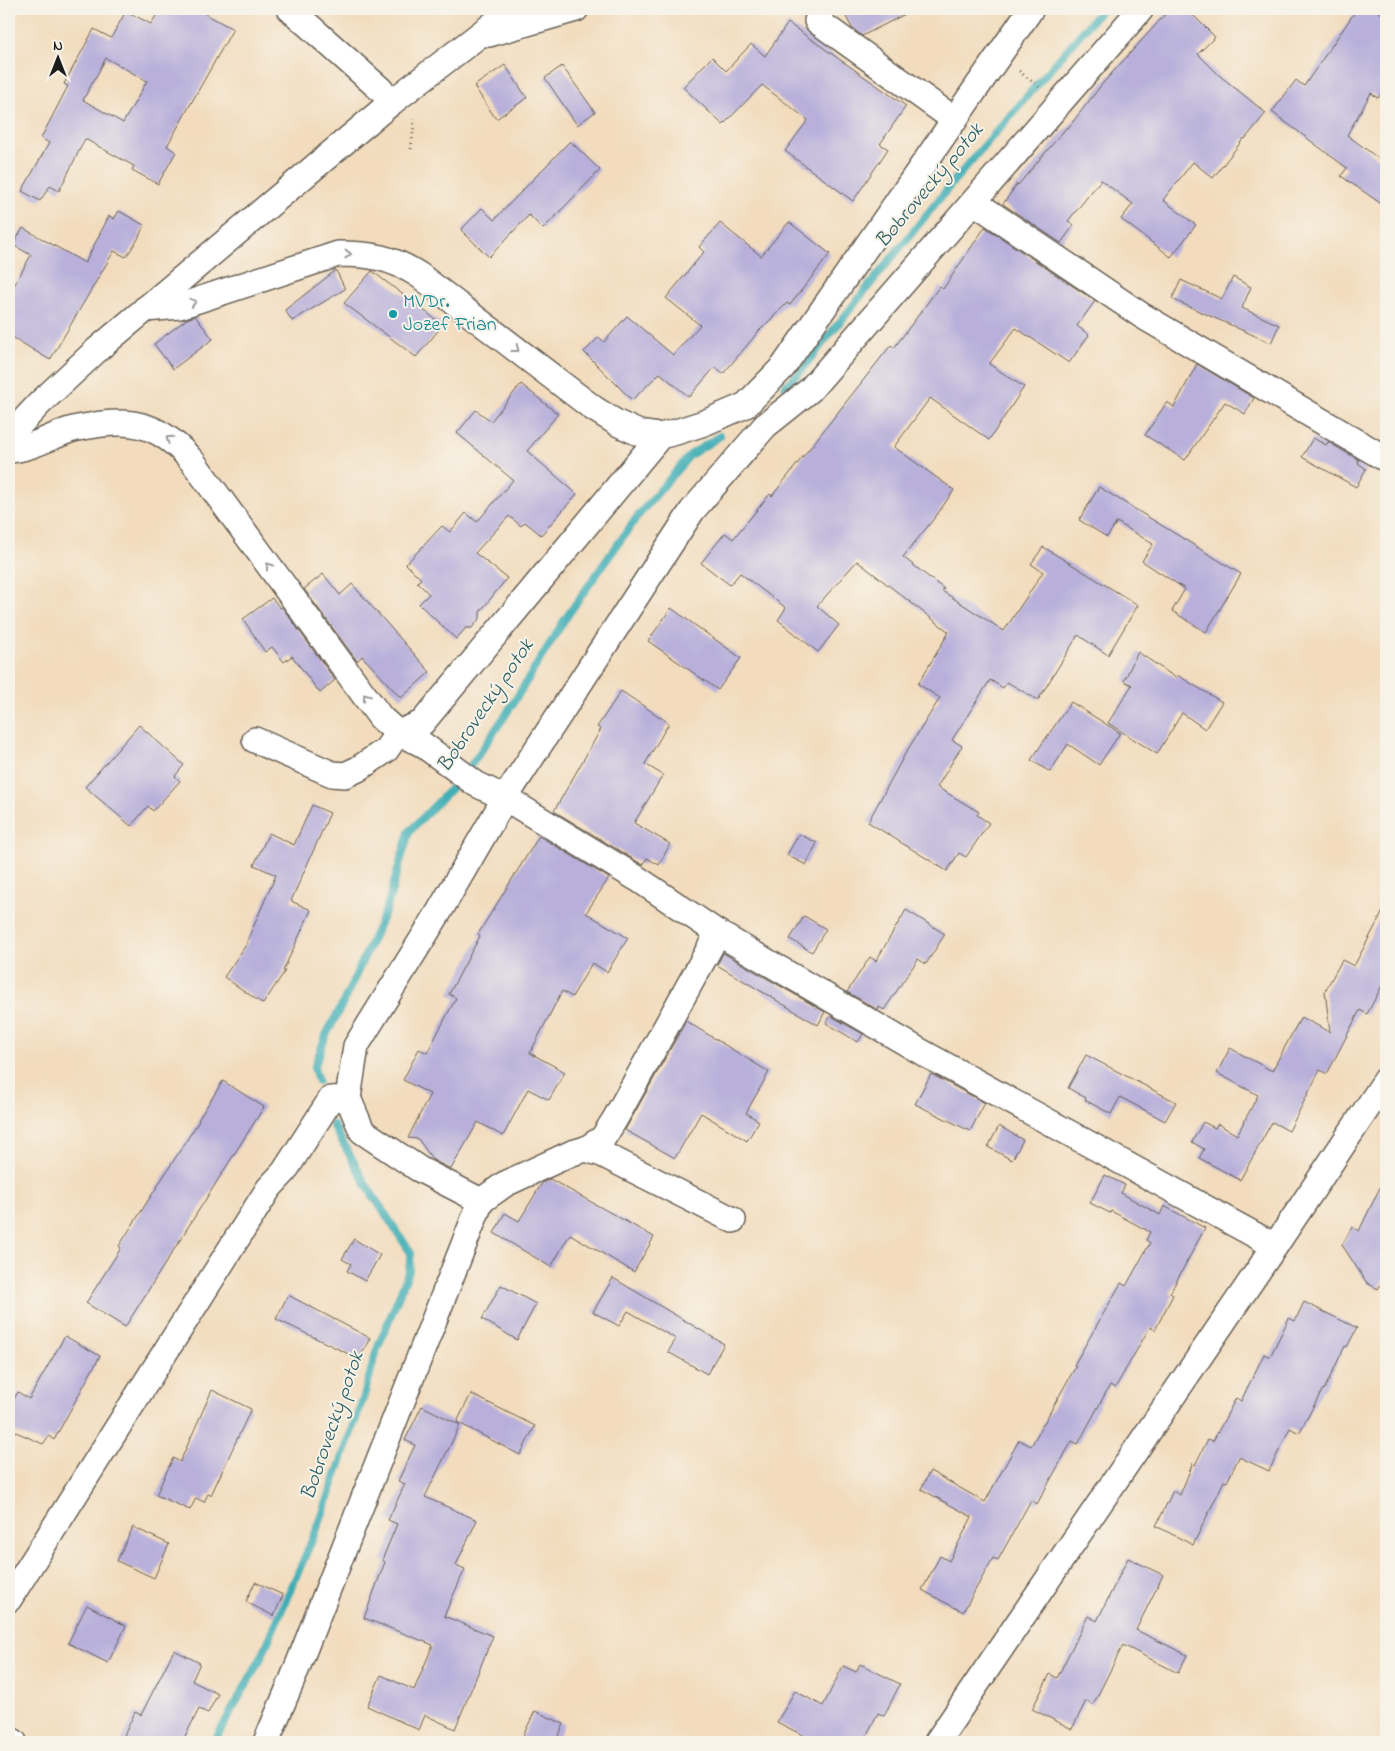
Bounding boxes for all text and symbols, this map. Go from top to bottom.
north arrow [32,32,82,82]
text: N [53,36,63,57]
water label: Bobrovecký potok [869,116,992,255]
one-way arrow [344,249,352,259]
place label: MVDr. Jozef Frian [403,288,497,340]
one-way arrow [189,298,197,308]
marker: MVDr. Jozef Frian [387,308,399,320]
one-way arrow [510,344,519,352]
one-way arrow [165,436,175,445]
one-way arrow [266,562,275,572]
water label: Bobrovecký potok [430,633,542,779]
one-way arrow [363,694,371,703]
water label: Bobrovecký potok [294,1347,373,1504]

